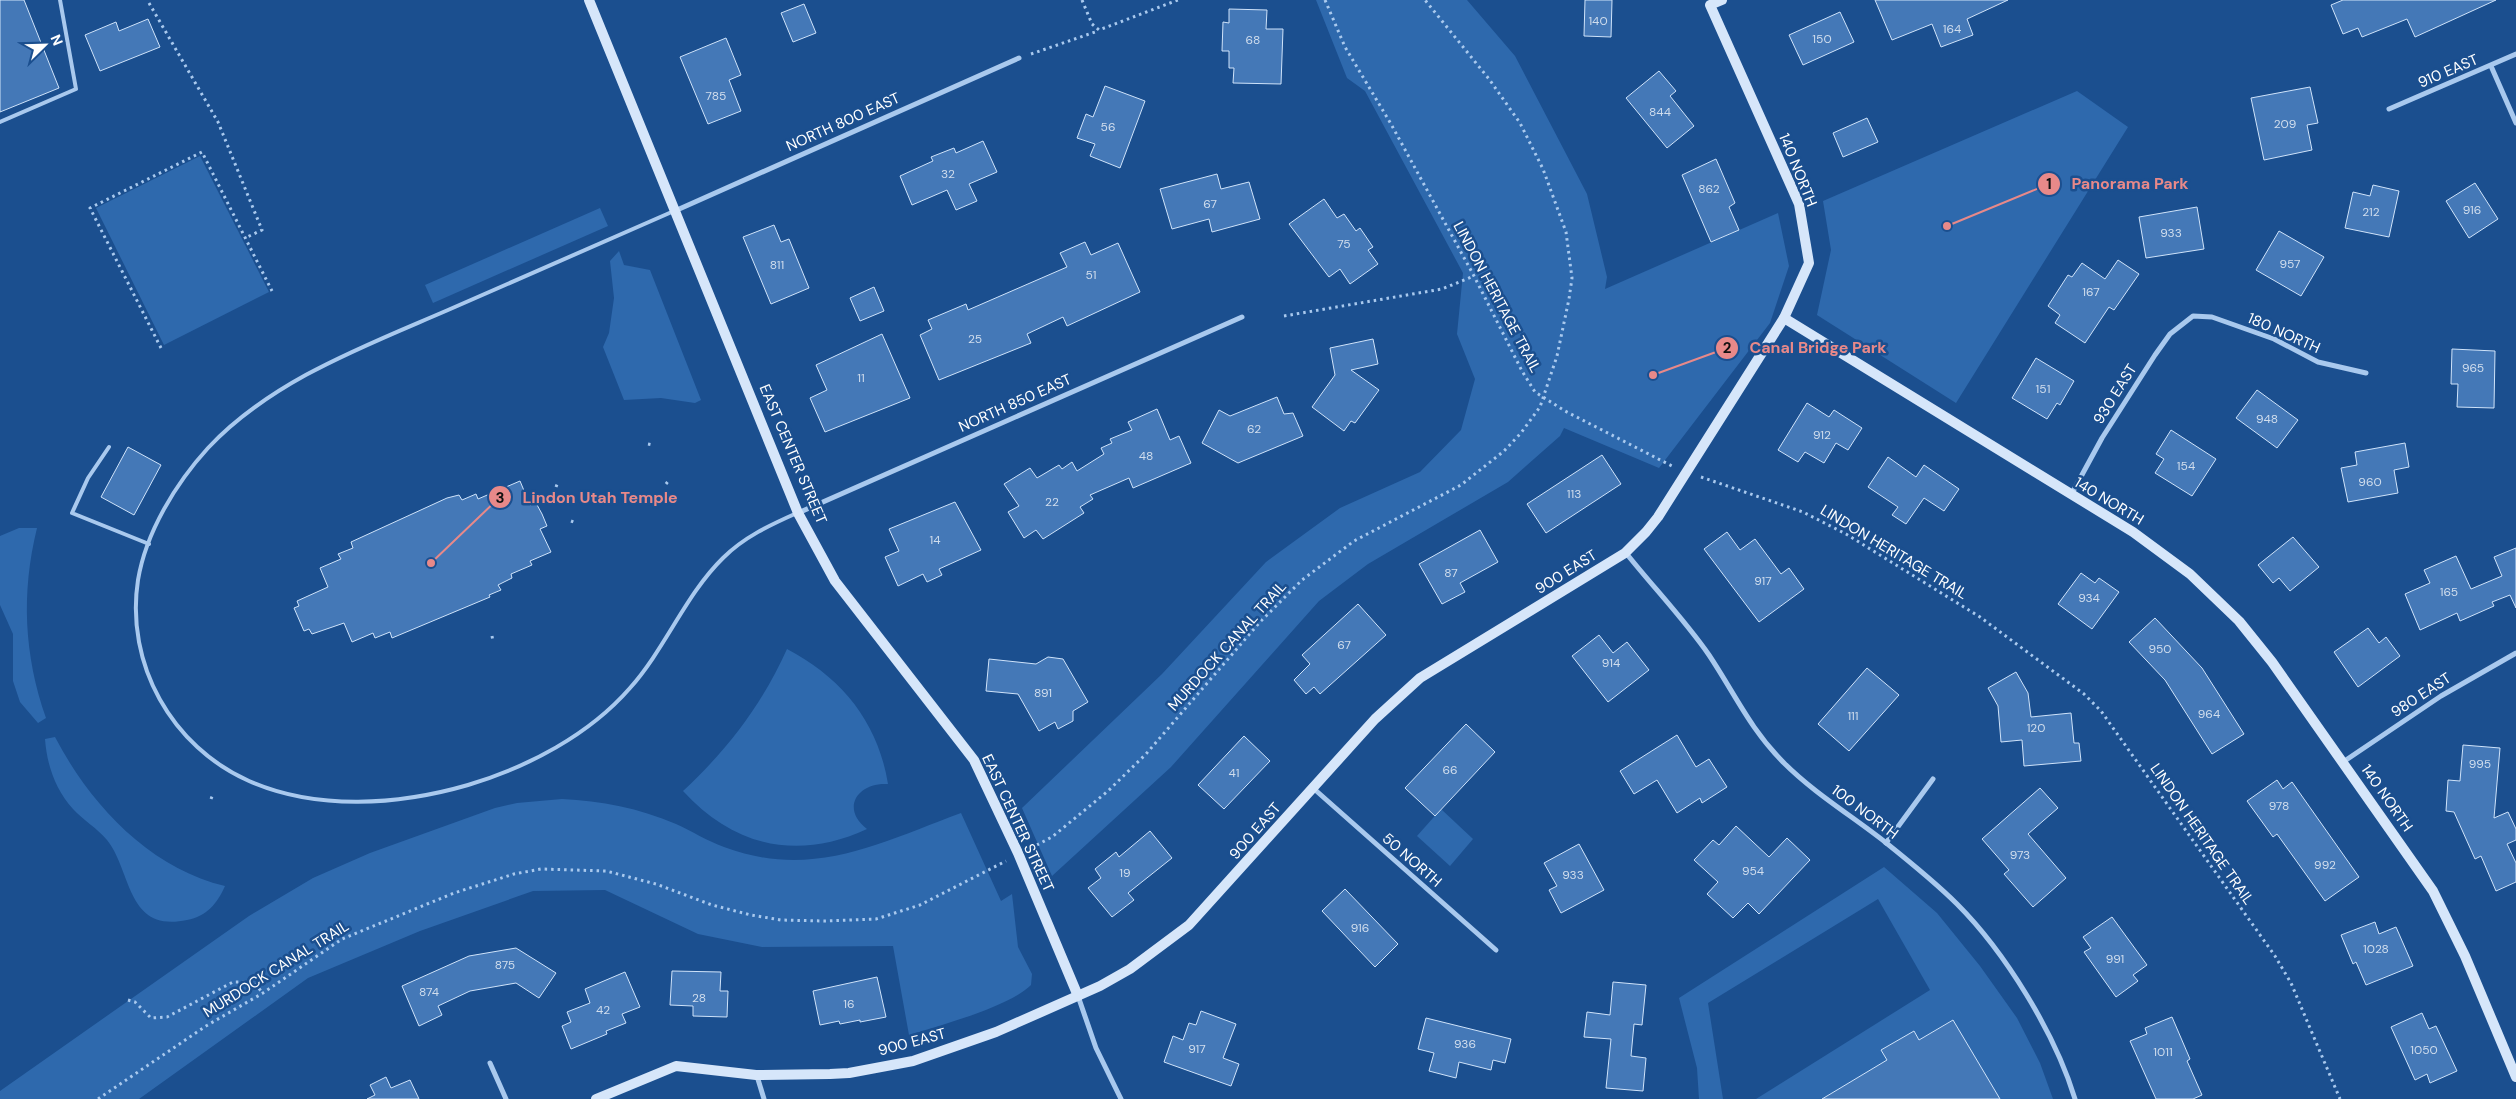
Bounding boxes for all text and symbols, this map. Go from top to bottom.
house number: 140 [1588,13,1608,29]
north arrow [20,20,70,70]
house number: 164 [1943,21,1961,37]
house number: 150 [1812,31,1832,47]
text: N [47,32,67,48]
house number: 68 [1246,32,1260,48]
street label: 910 EAST [2415,49,2481,93]
house number: 785 [706,88,726,104]
street label: NORTH 800 EAST [783,88,903,156]
house number: 844 [1649,104,1671,120]
house number: 209 [2274,116,2296,132]
house number: 56 [1101,119,1115,135]
street label: 140 NORTH [1774,130,1822,210]
house number: 32 [941,166,955,182]
callout: Panorama Park [2037,168,2199,199]
text: Panorama Park [2072,173,2189,194]
text: 1 [2046,174,2052,194]
house number: 862 [1698,181,1720,197]
house number: 67 [1203,196,1217,212]
house number: 916 [2463,202,2481,218]
house number: 212 [2362,204,2380,220]
street label: LINDON HERITAGE TRAIL [1449,218,1545,376]
house number: 933 [2160,225,2182,241]
house number: 75 [1337,236,1351,252]
house number: 957 [2279,256,2301,272]
house number: 811 [770,257,784,273]
house number: 51 [1085,267,1097,283]
house number: 167 [2082,284,2100,300]
street label: 180 NORTH [2244,308,2324,358]
house number: 25 [968,331,982,347]
callout: Canal Bridge Park [1715,332,1897,363]
text: Canal Bridge Park [1749,337,1887,358]
text: 2 [1723,338,1732,358]
street label: 930 EAST [2089,360,2141,428]
house number: 965 [2462,360,2484,376]
street label: NORTH 850 EAST [956,369,1074,437]
house number: 11 [857,370,865,386]
street label: EAST CENTER STREET [755,381,831,527]
house number: 151 [2036,381,2050,397]
house number: 948 [2256,411,2278,427]
house number: 62 [1247,421,1261,437]
house number: 912 [1813,427,1831,443]
house number: 48 [1139,448,1153,464]
house number: 154 [2177,458,2195,474]
street label: 140 NORTH [2071,472,2147,530]
house number: 960 [2358,474,2382,490]
callout: Lindon Utah Temple [488,482,688,513]
house number: 113 [1567,486,1581,502]
text: Lindon Utah Temple [522,487,678,508]
text: 3 [495,488,505,508]
house number: 22 [1045,494,1059,510]
street label: LINDON HERITAGE TRAIL [1817,500,1971,604]
house number: 14 [929,532,941,548]
street label: 900 EAST [1531,545,1601,599]
house number: 87 [1444,565,1458,581]
house number: 917 [1754,573,1772,589]
street label: MURDOCK CANAL TRAIL [1163,577,1291,715]
house number: 165 [2440,584,2458,600]
house number: 934 [2078,590,2100,606]
house number: 67 [1337,637,1351,653]
house number: 950 [2148,641,2172,657]
house number: 914 [1602,655,1620,671]
street label: 980 EAST [2387,668,2455,722]
house number: 891 [1034,685,1052,701]
house number: 964 [2198,706,2220,722]
house number: 111 [1847,708,1859,724]
house number: 120 [2027,720,2045,736]
street label: EAST CENTER STREET [977,751,1059,895]
house number: 995 [2469,756,2491,772]
street label: LINDON HERITAGE TRAIL [2146,759,2259,909]
street label: 140 NORTH [2357,760,2417,836]
house number: 66 [1442,762,1458,778]
house number: 41 [1228,765,1240,781]
street label: 100 NORTH [1828,780,1902,844]
street label: 900 EAST [1225,798,1285,864]
house number: 978 [2269,798,2289,814]
street label: 50 NORTH [1378,829,1446,891]
house number: 973 [2010,847,2030,863]
house number: 992 [2314,857,2336,873]
house number: 954 [1742,863,1764,879]
house number: 19 [1119,865,1131,881]
house number: 933 [1562,867,1584,883]
street label: MURDOCK CANAL TRAIL [199,916,353,1022]
house number: 916 [1351,920,1369,936]
house number: 1028 [2363,941,2389,957]
house number: 991 [2106,951,2124,967]
house number: 875 [495,957,515,973]
house number: 874 [419,984,439,1000]
house number: 28 [692,990,706,1006]
house number: 16 [843,996,855,1012]
house number: 42 [596,1002,610,1018]
street label: 900 EAST [876,1023,948,1061]
house number: 936 [1454,1036,1476,1052]
house number: 917 [1188,1041,1206,1057]
house number: 1050 [2410,1042,2438,1058]
house number: 1011 [2153,1044,2173,1060]

